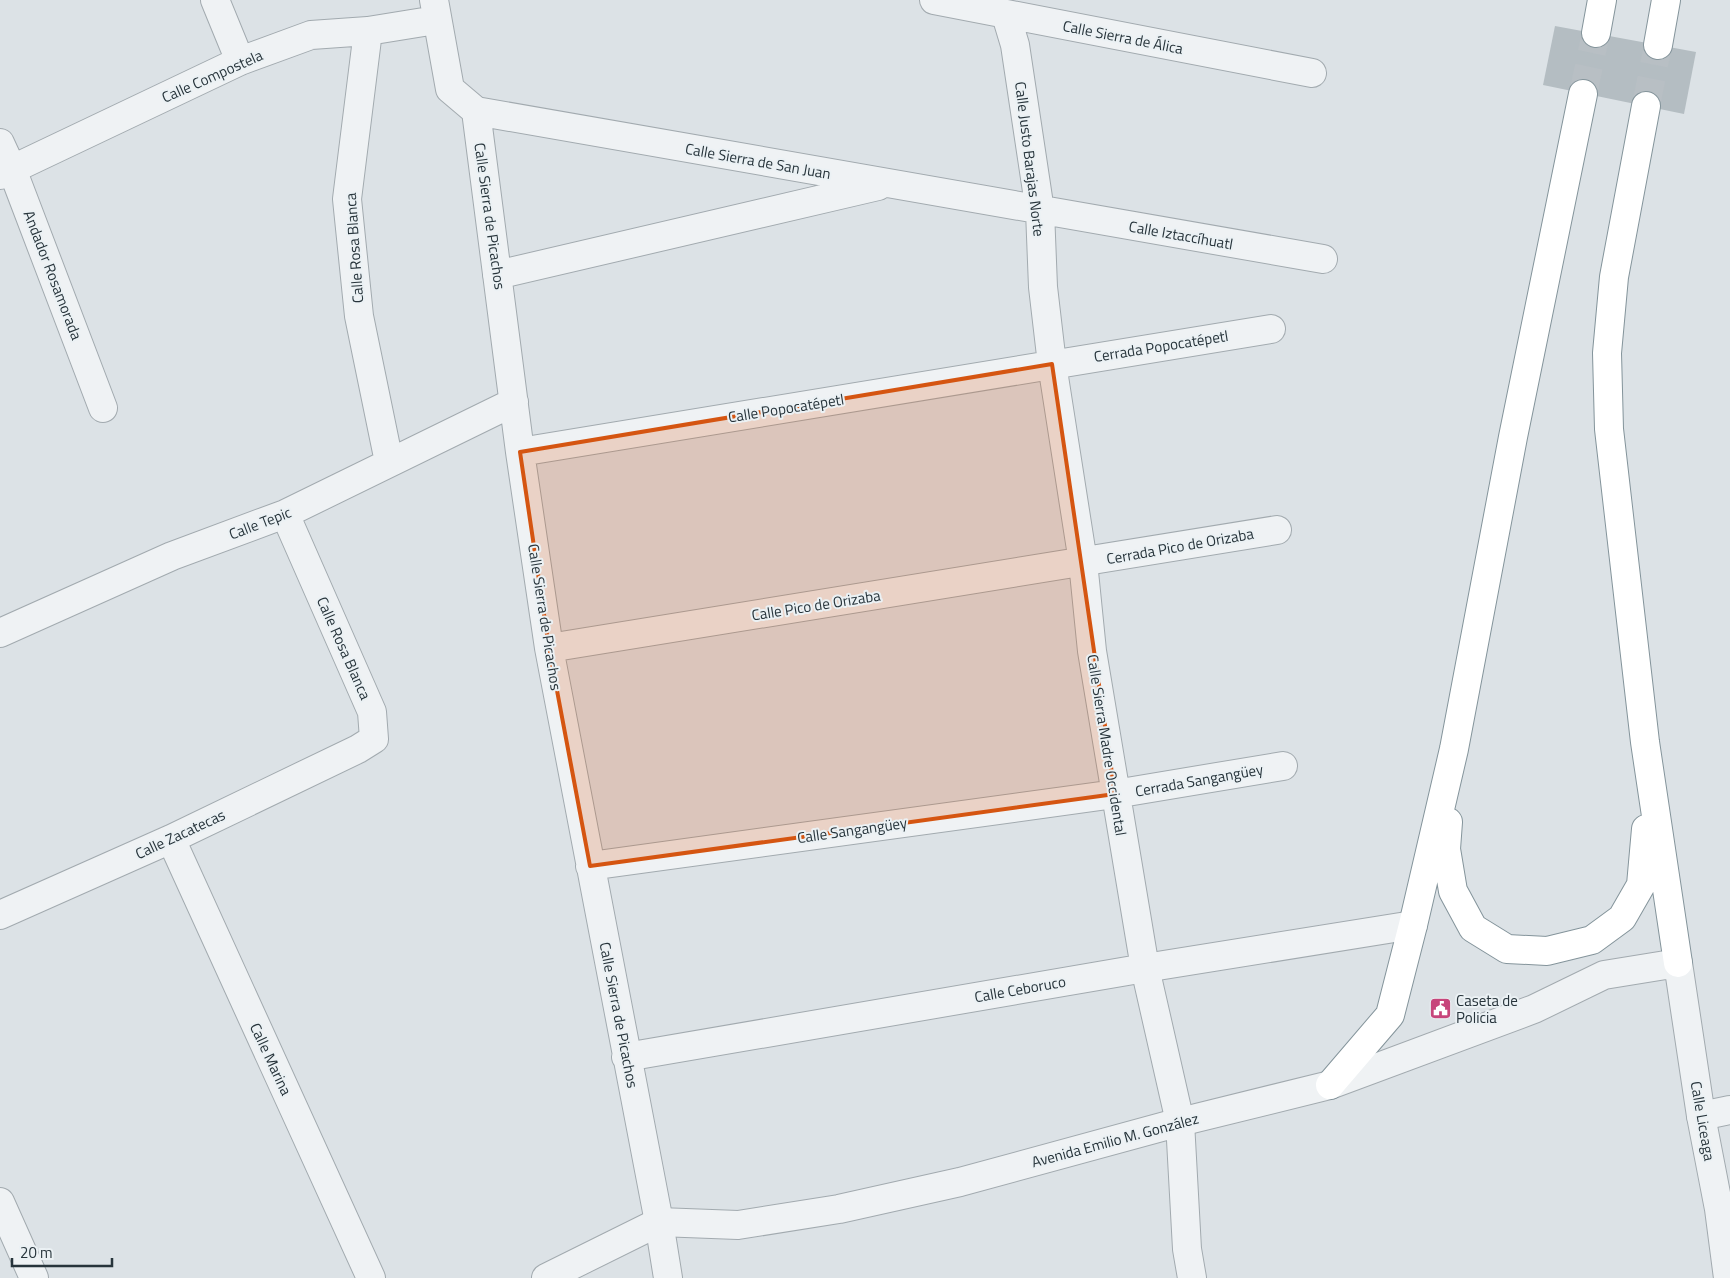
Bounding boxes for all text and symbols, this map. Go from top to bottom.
street label: Calle Sierra de Álica [1061,14,1186,60]
street label: Calle Compostela [158,43,267,109]
street label: Calle Justo Barajas Norte [1009,80,1051,238]
street label: Calle Sierra de San Juan [683,137,833,185]
street label: Calle Sierra de Picachos [468,141,512,291]
street label: Calle Rosa Blanca [339,192,369,304]
street label: Andador Rosamorada [18,207,88,343]
street label: Calle Iztaccíhuatl [1127,215,1235,255]
street label: Cerrada Popocatépetl [1092,324,1230,368]
street label: Calle Popocatépetl [726,387,846,429]
street label: Calle Tepic [225,501,295,545]
street label: Cerrada Pico de Orizaba [1105,522,1256,570]
street label: Calle Sierra de Picachos [522,542,568,692]
street label: Calle Pico de Orizaba [750,583,883,627]
street label: Calle Rosa Blanca [311,593,377,704]
street label: Calle Sierra Madre Occidental [1081,653,1133,837]
street label: Cerrada Sangangüey [1133,757,1265,803]
street label: Calle Zacatecas [131,803,229,865]
street label: Calle Sangangüey [796,811,908,849]
street label: Calle Sierra de Picachos [594,940,644,1090]
street label: Calle Ceboruco [973,970,1068,1008]
place label: Caseta de Policia [1456,989,1518,1029]
public building icon: Caseta de Policia [1428,997,1452,1021]
street label: Calle Marina [244,1019,298,1099]
street label: Calle Liceaga [1685,1079,1721,1163]
street label: Avenida Emilio M. González [1029,1107,1201,1173]
scale bar [12,1236,112,1268]
text: 20 m [20,1241,53,1264]

